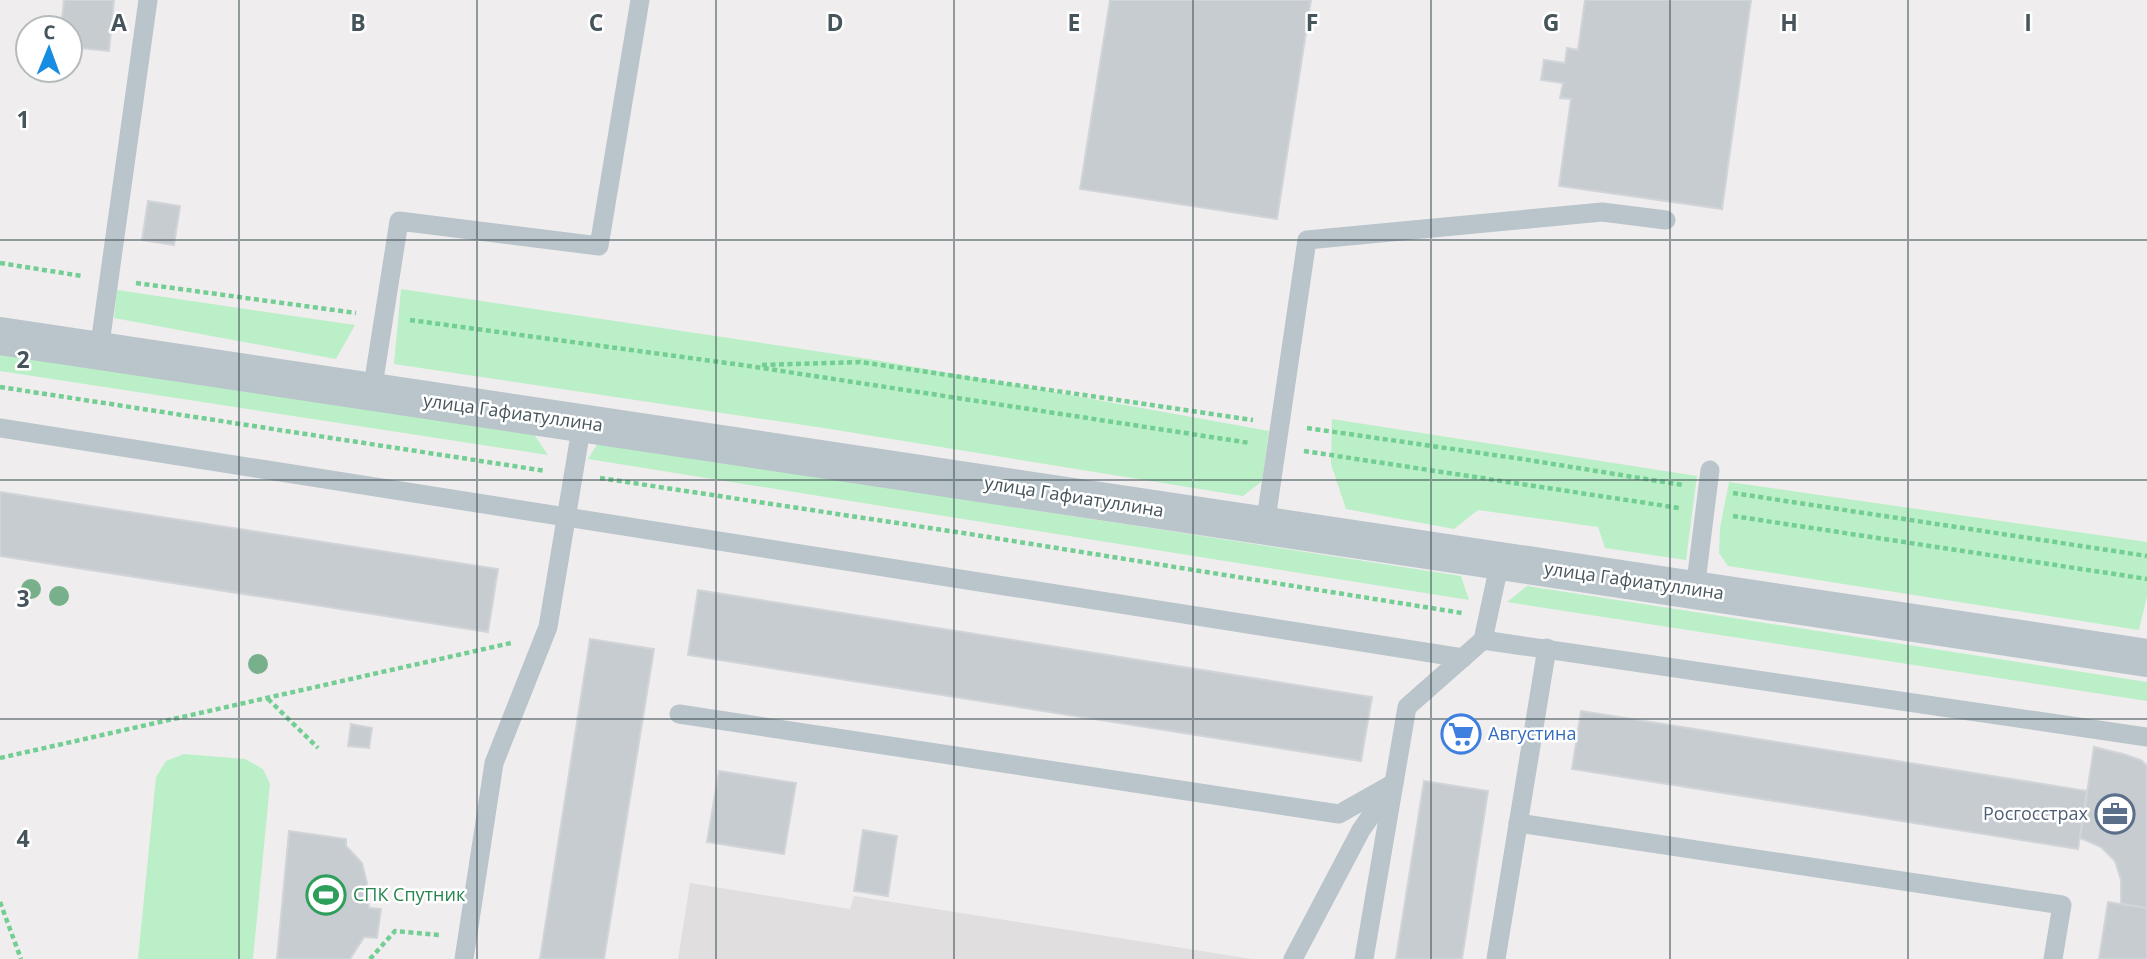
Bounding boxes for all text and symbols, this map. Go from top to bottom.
text: A [111,6,127,38]
text: B [350,6,366,38]
text: C [589,6,603,38]
text: D [826,6,844,38]
text: E [1068,6,1080,38]
text: F [1306,6,1318,38]
text: G [1543,6,1559,38]
text: H [1780,6,1798,38]
text: I [2024,6,2032,38]
north arrow [14,14,84,84]
text: С [43,19,56,45]
text: 1 [16,103,30,135]
text: 2 [16,343,30,375]
street label: улица Гафиатуллина [422,388,605,437]
street label: улица Гафиатуллина [983,470,1166,522]
street label: улица Гафиатуллина [1543,556,1726,605]
text: 3 [16,582,30,614]
supermarket icon: Августина [1440,713,1482,755]
place label: Августина [1488,721,1576,745]
office icon: Росгосстрах [2094,793,2136,835]
place label: Росгосстрах [1983,801,2089,825]
text: 4 [16,822,30,854]
sports icon: СПК Спутник [305,874,347,916]
place label: СПК Спутник [353,882,466,906]

